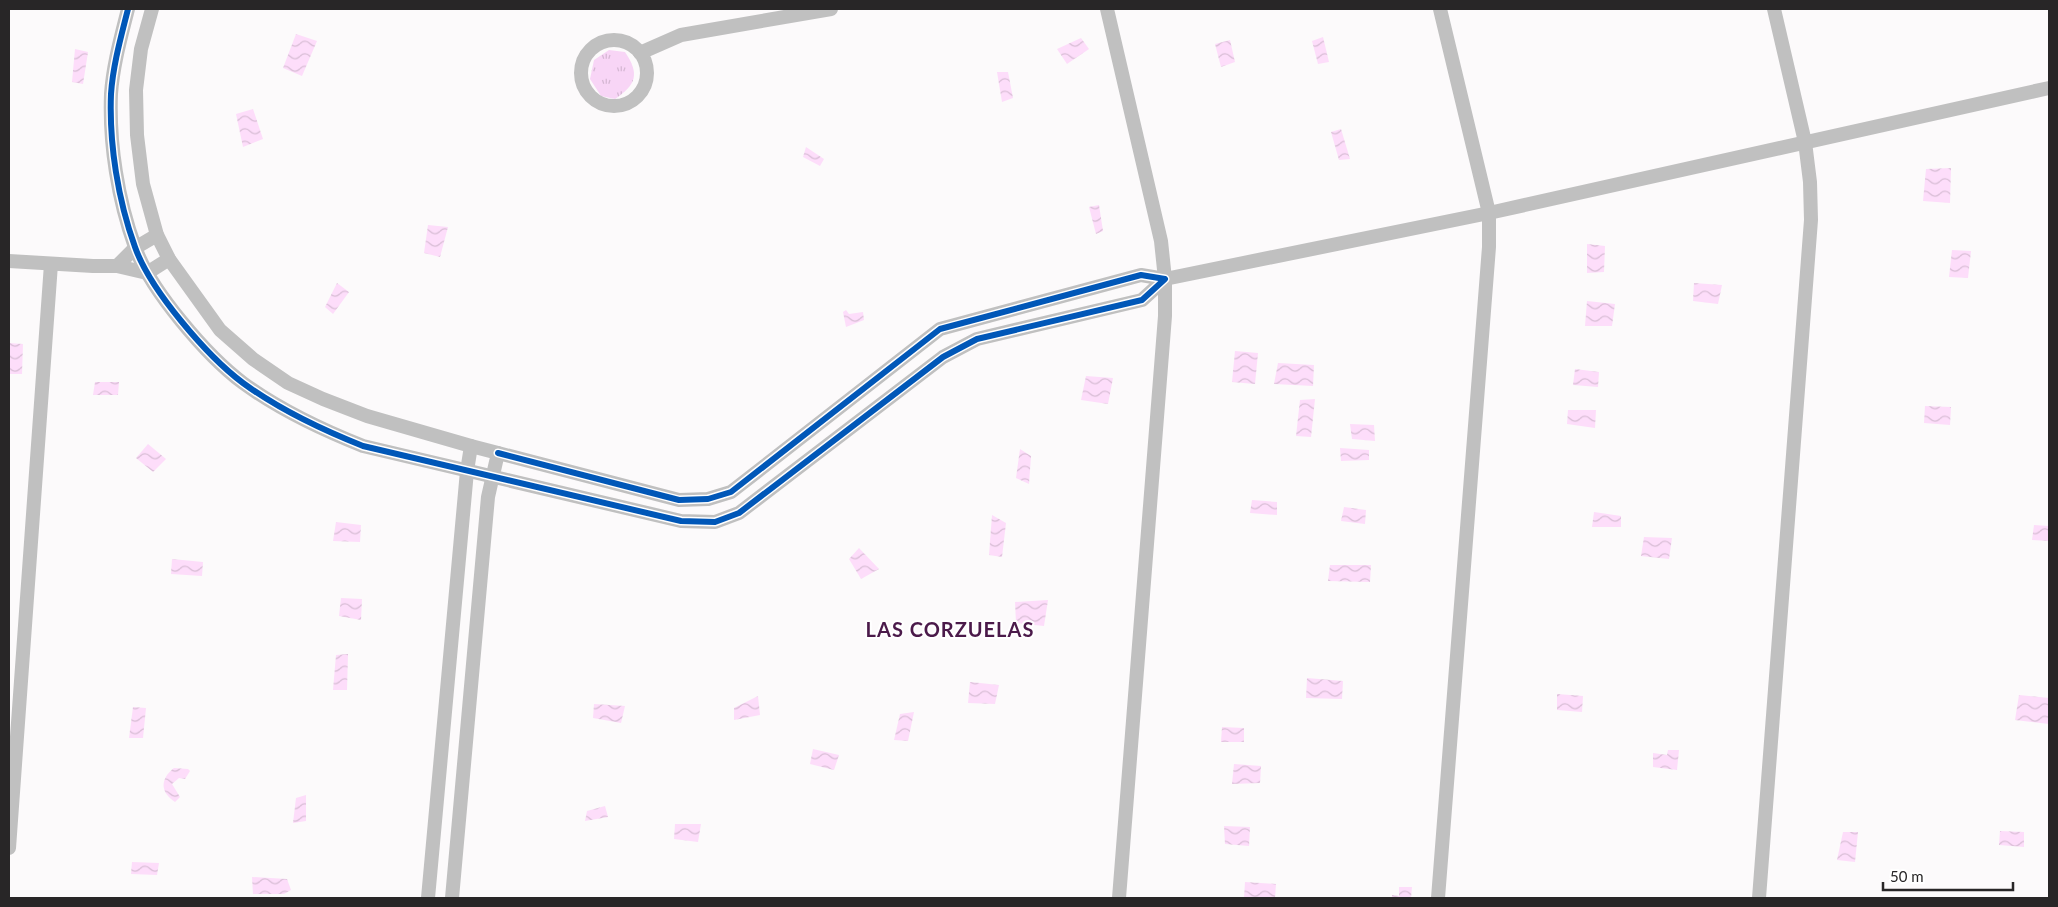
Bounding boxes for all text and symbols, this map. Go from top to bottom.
district label: LAS CORZUELAS [866,617,1034,641]
scale bar [1883,860,2013,892]
text: 50 m [1890,867,1924,885]

